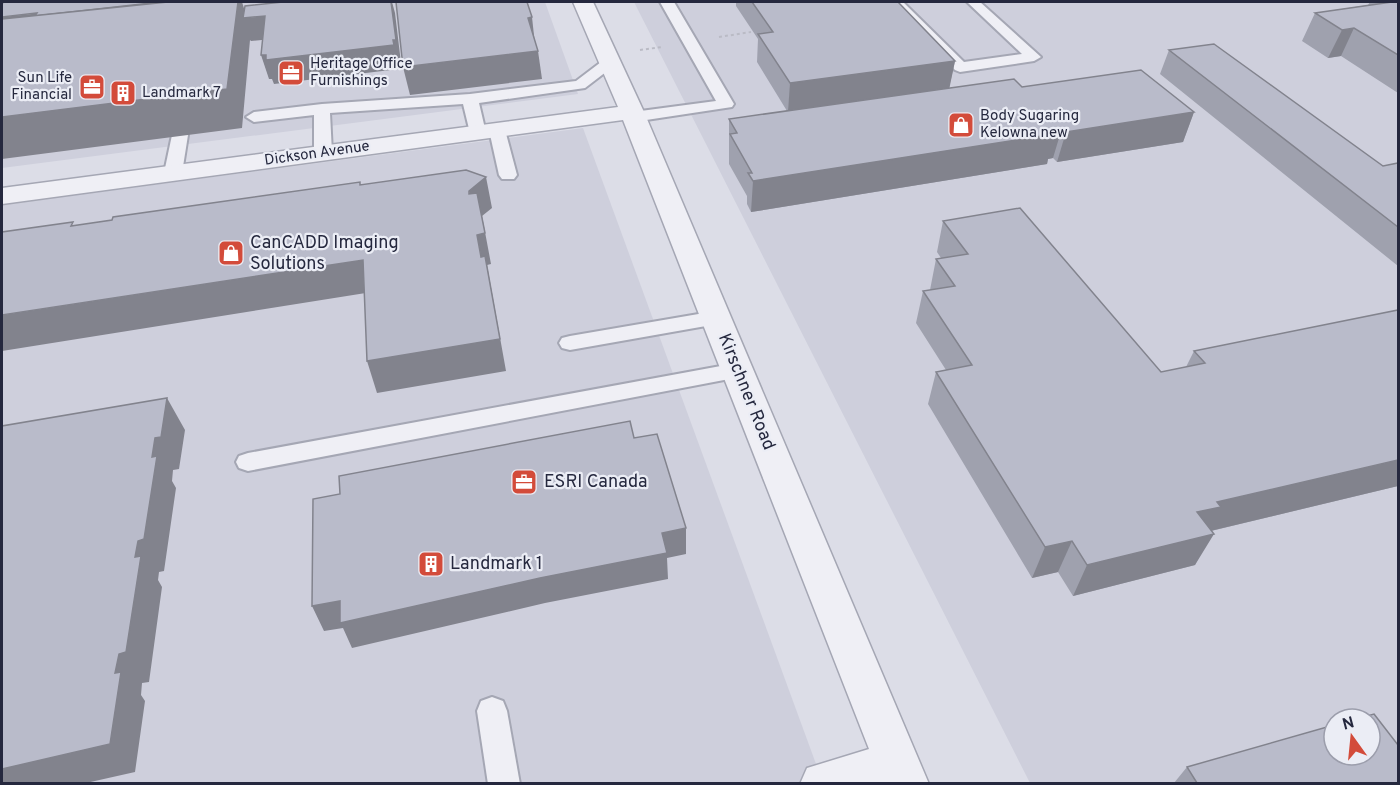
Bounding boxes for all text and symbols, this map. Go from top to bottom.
place label: Heritage Office Furnishings [310,55,412,91]
office icon: Heritage Office Furnishings [276,58,306,88]
place label: Sun Life Financial [11,69,72,105]
office icon: Sun Life Financial [77,72,107,102]
building icon: Landmark 7 [108,78,138,108]
place label: Landmark 7 [142,84,221,103]
place label: Body Sugaring Kelowna new [980,107,1079,143]
shop icon: Body Sugaring Kelowna new [946,110,976,140]
street label: Dickson Avenue [263,137,371,171]
place label: CanCADD Imaging Solutions [250,232,399,276]
shop icon: CanCADD Imaging Solutions [216,238,246,268]
street label: Kirschner Road [712,330,780,454]
office icon: ESRI Canada [509,467,539,497]
place label: ESRI Canada [544,471,648,494]
building icon: Landmark 1 [416,549,446,579]
place label: Landmark 1 [450,553,543,576]
north arrow [1322,707,1382,767]
text: N [1340,713,1357,736]

